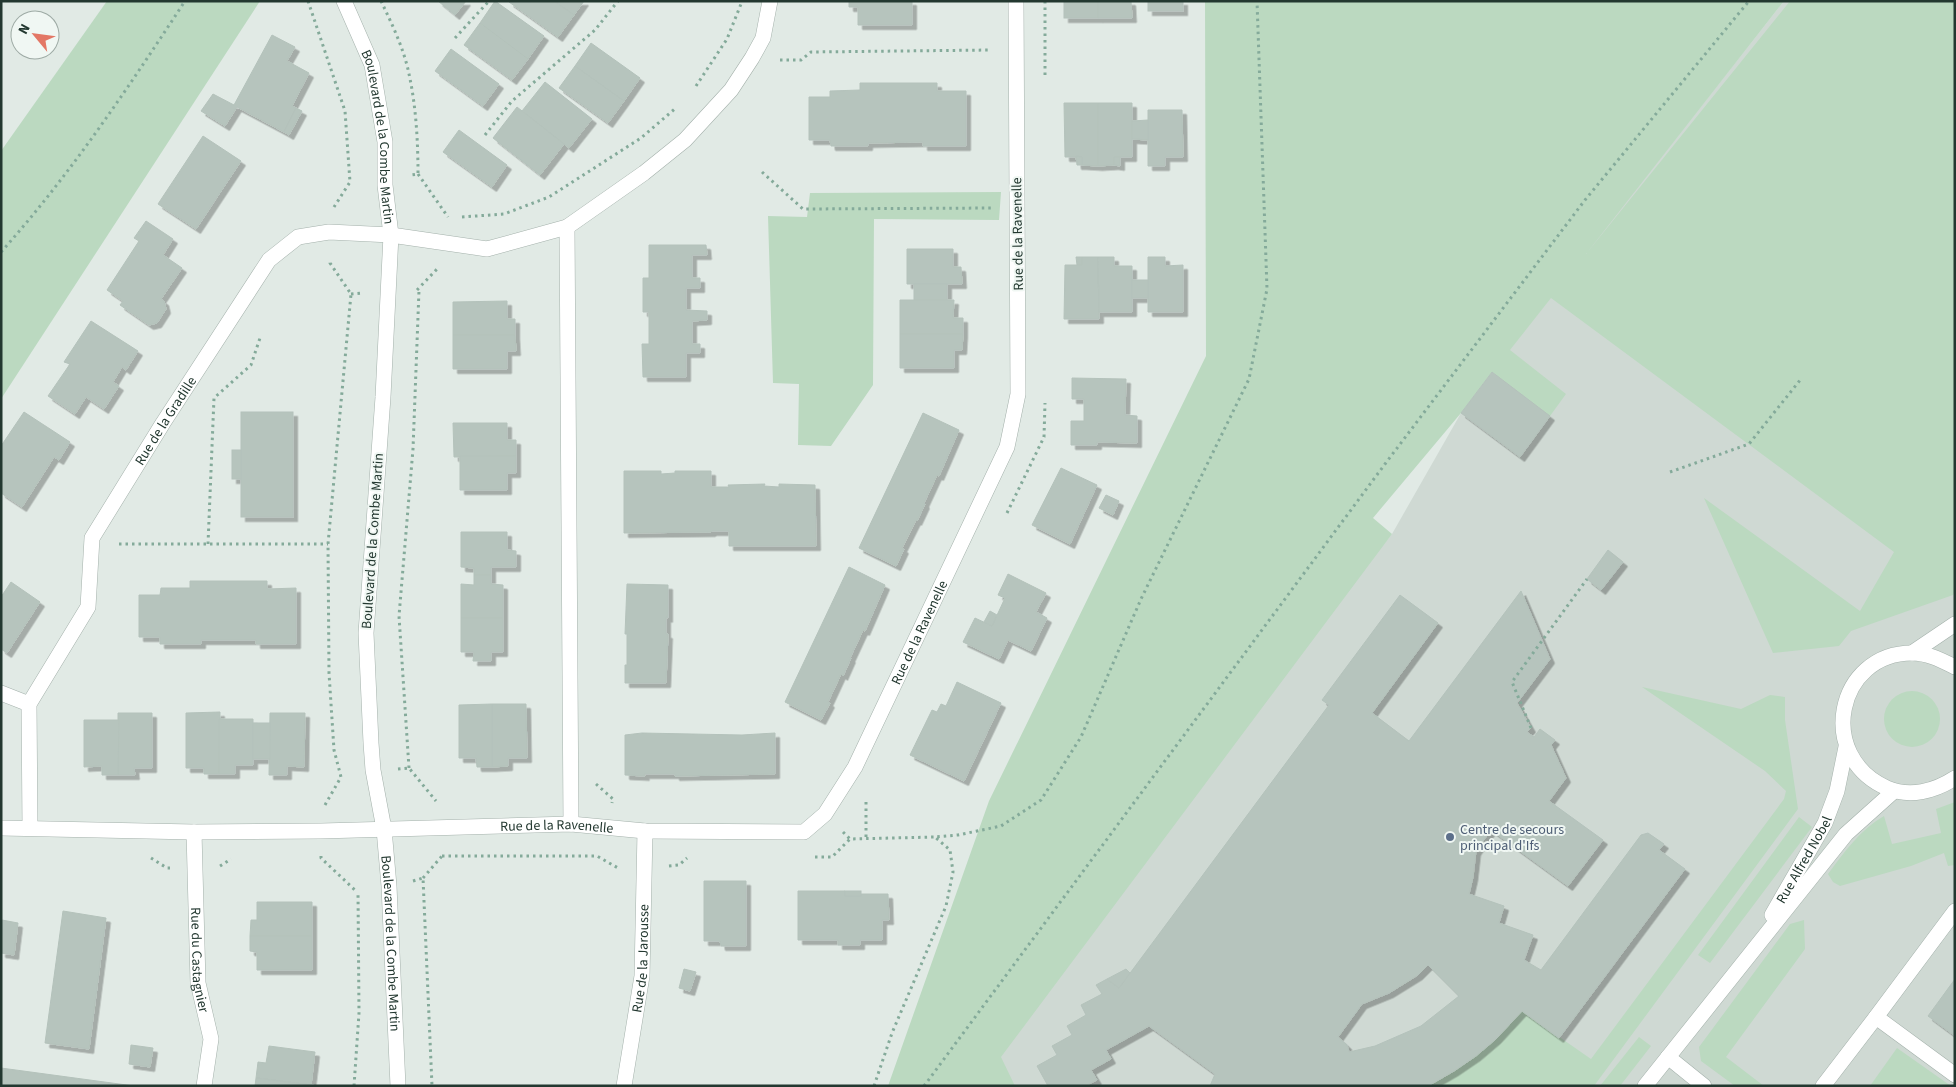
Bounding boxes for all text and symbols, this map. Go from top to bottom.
north arrow [10,10,60,60]
text: N [14,20,36,38]
street label: Boulevard de la Combe Martin [355,47,399,225]
street label: Rue de la Ravenelle [1007,177,1029,291]
street label: Rue de la Gradille [130,373,202,469]
street label: Boulevard de la Combe Martin [357,453,389,630]
street label: Rue de la Ravenelle [886,577,953,688]
street label: Rue Alfred Nobel [1772,813,1838,907]
street label: Rue de la Ravenelle [500,815,614,839]
place label: Centre de secours principal d'Ifs [1460,820,1564,856]
marker: Centre de secours principal d'Ifs [1444,831,1456,843]
street label: Boulevard de la Combe Martin [375,855,405,1032]
street label: Rue de la Jarousse [627,904,654,1014]
street label: Rue du Castagnier [185,907,214,1015]

